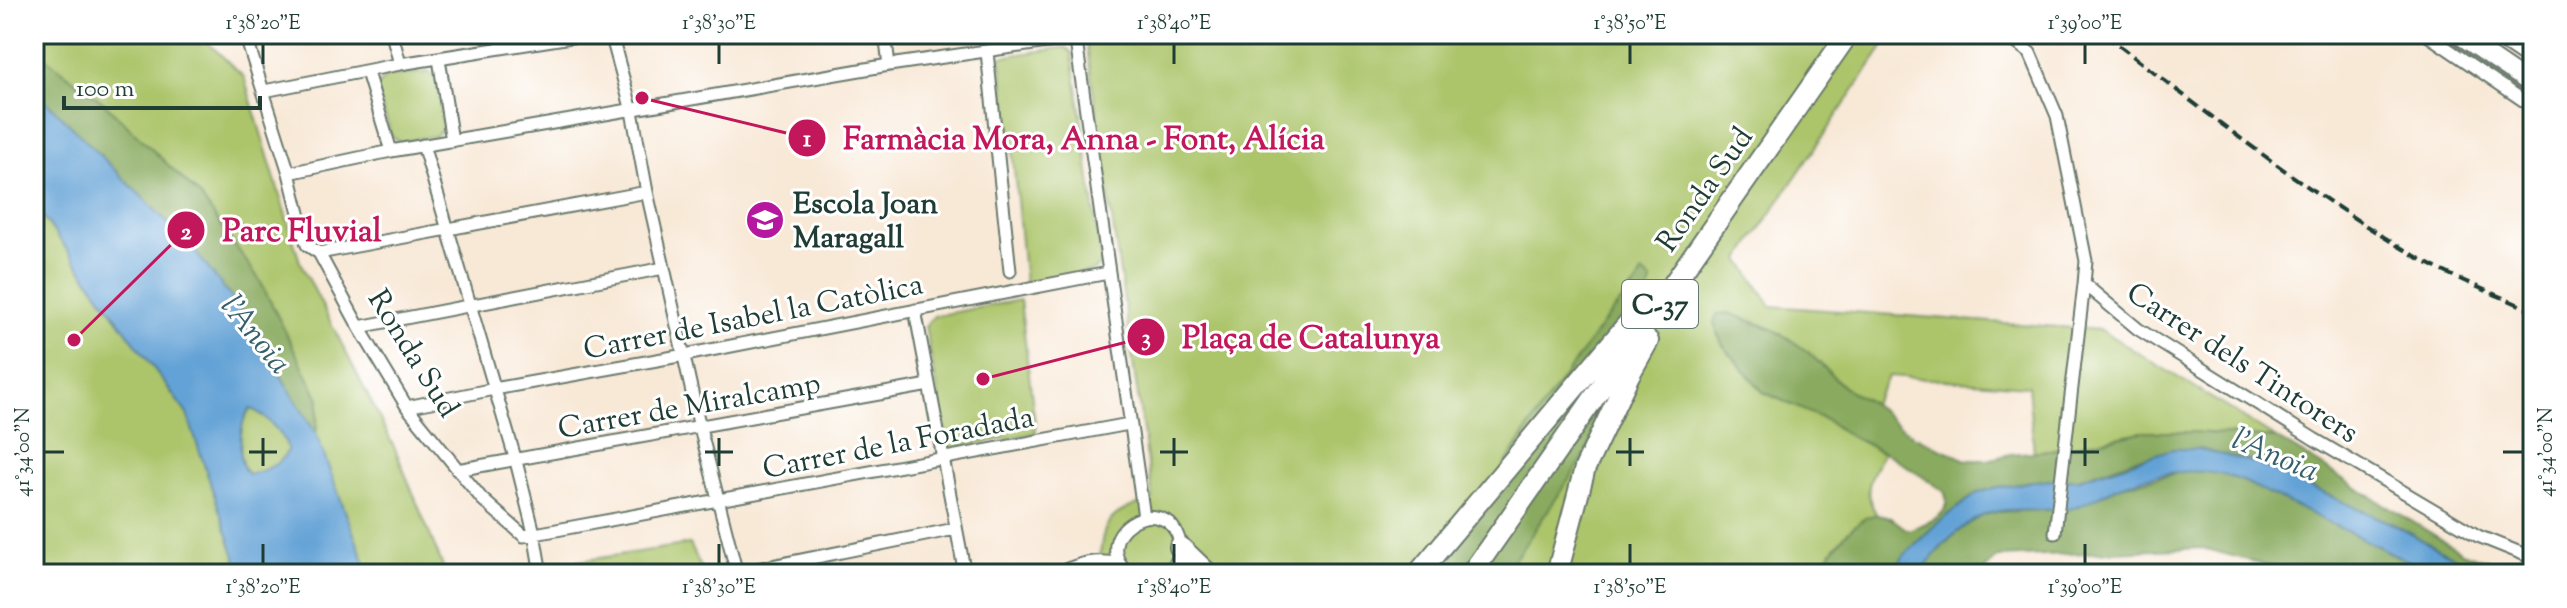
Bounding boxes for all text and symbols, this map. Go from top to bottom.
text: 1°38'20"E [225,10,301,39]
text: 1°38'30"E [682,10,756,39]
text: 1°38'40"E [1137,10,1211,39]
text: 1°38'50"E [1594,10,1666,39]
text: 1°39'00"E [2048,10,2122,39]
scale bar [64,60,260,110]
text: 100 m [76,73,134,107]
callout: Farmàcia Mora, Anna - Font, Alícia [787,110,1341,166]
text: Farmàcia Mora, Anna - Font, Alícia [843,118,1325,164]
street label: Ronda Sud [1647,119,1765,262]
text: 1 [803,123,812,157]
place label: Escola Joan Maragall [793,184,938,261]
school or university icon: Escola Joan Maragall [744,199,786,241]
callout: Parc Fluvial [166,202,398,258]
text: Parc Fluvial [222,210,382,256]
text: 2 [180,216,192,250]
street label: Carrer de Isabel la Catòlica [580,264,927,372]
street label: Carrer dels Tintorers [2117,273,2366,455]
road number: C-37 [1622,280,1698,328]
street label: Ronda Sud [356,282,468,427]
water label: l'Anoia [208,286,301,385]
callout: Plaça de Catalunya [1126,309,1456,365]
text: Plaça de Catalunya [1182,317,1440,363]
text: 3 [1141,322,1151,356]
street label: Carrer de Miralcamp [555,363,824,452]
street label: Carrer de la Foradada [759,397,1038,492]
text: 41°34'00"N [10,407,39,497]
text: 41°34'00"N [2533,407,2562,497]
water label: l'Anoia [2224,418,2325,496]
text: 1°38'20"E [225,574,301,603]
text: 1°38'30"E [682,574,756,603]
text: 1°38'40"E [1137,574,1211,603]
text: 1°38'50"E [1594,574,1666,603]
text: 1°39'00"E [2048,574,2122,603]

